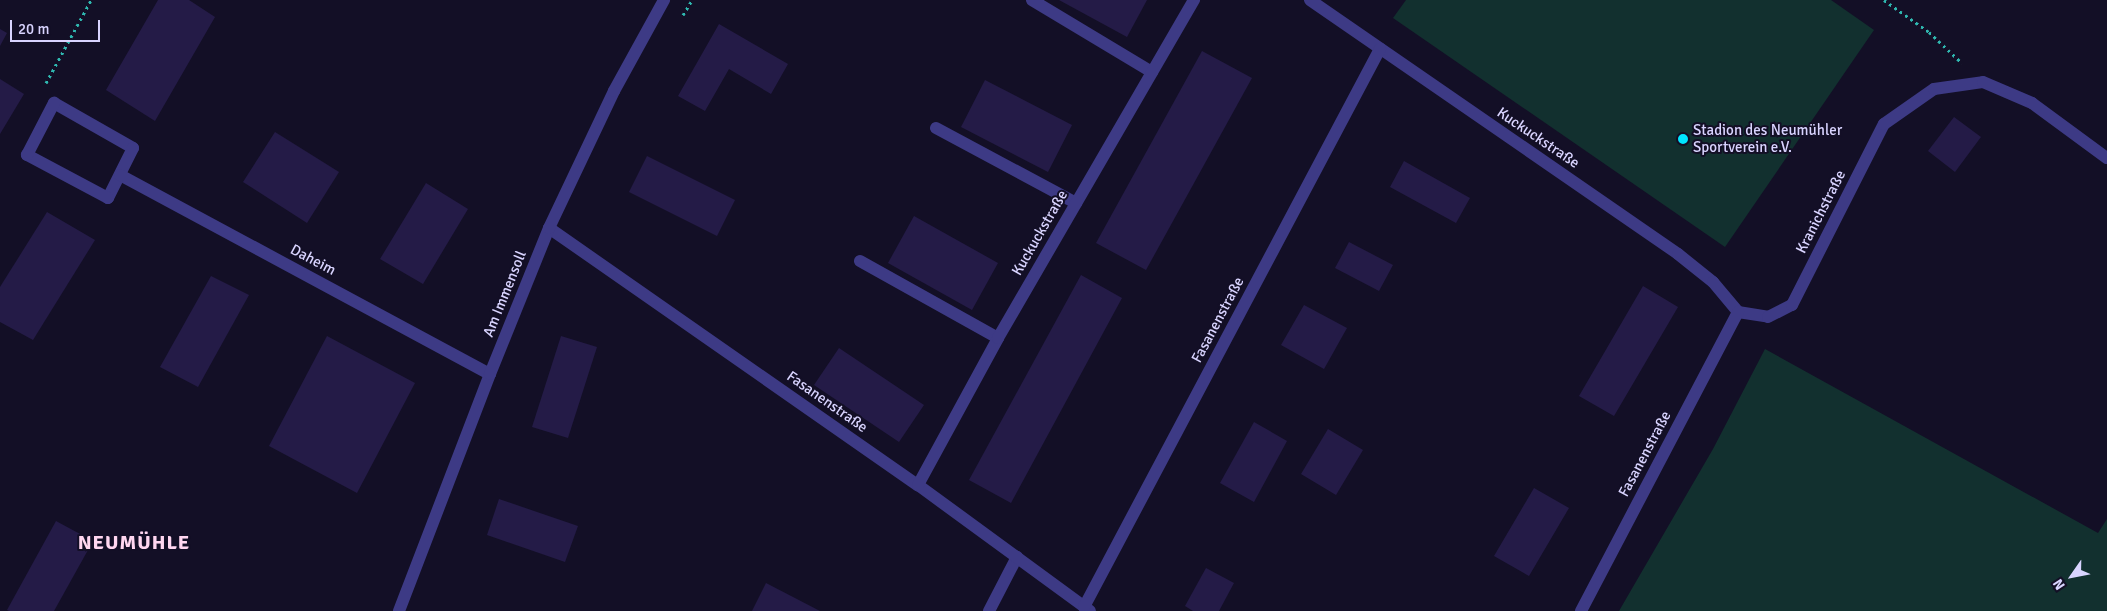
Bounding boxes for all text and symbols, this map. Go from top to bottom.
scale bar [12,10,102,42]
text: 20 m [18,20,49,38]
street label: Kuckuckstraße [1493,104,1583,172]
place label: Stadion des Neumühler Sportverein e.V. [1693,121,1842,156]
marker: Stadion des Neumühler Sportverein e.V. [1677,133,1689,145]
street label: Kranichstraße [1792,167,1850,257]
street label: Kuckuckstraße [1008,187,1072,279]
street label: Daheim [287,241,339,279]
street label: Am Immensoll [480,248,530,340]
street label: Fasanenstraße [1188,274,1248,366]
street label: Fasanenstraße [783,367,871,437]
street label: Fasanenstraße [1615,408,1675,500]
district label: NEUMÜHLE [77,530,191,554]
north arrow [2047,551,2097,601]
text: N [2049,576,2069,593]

